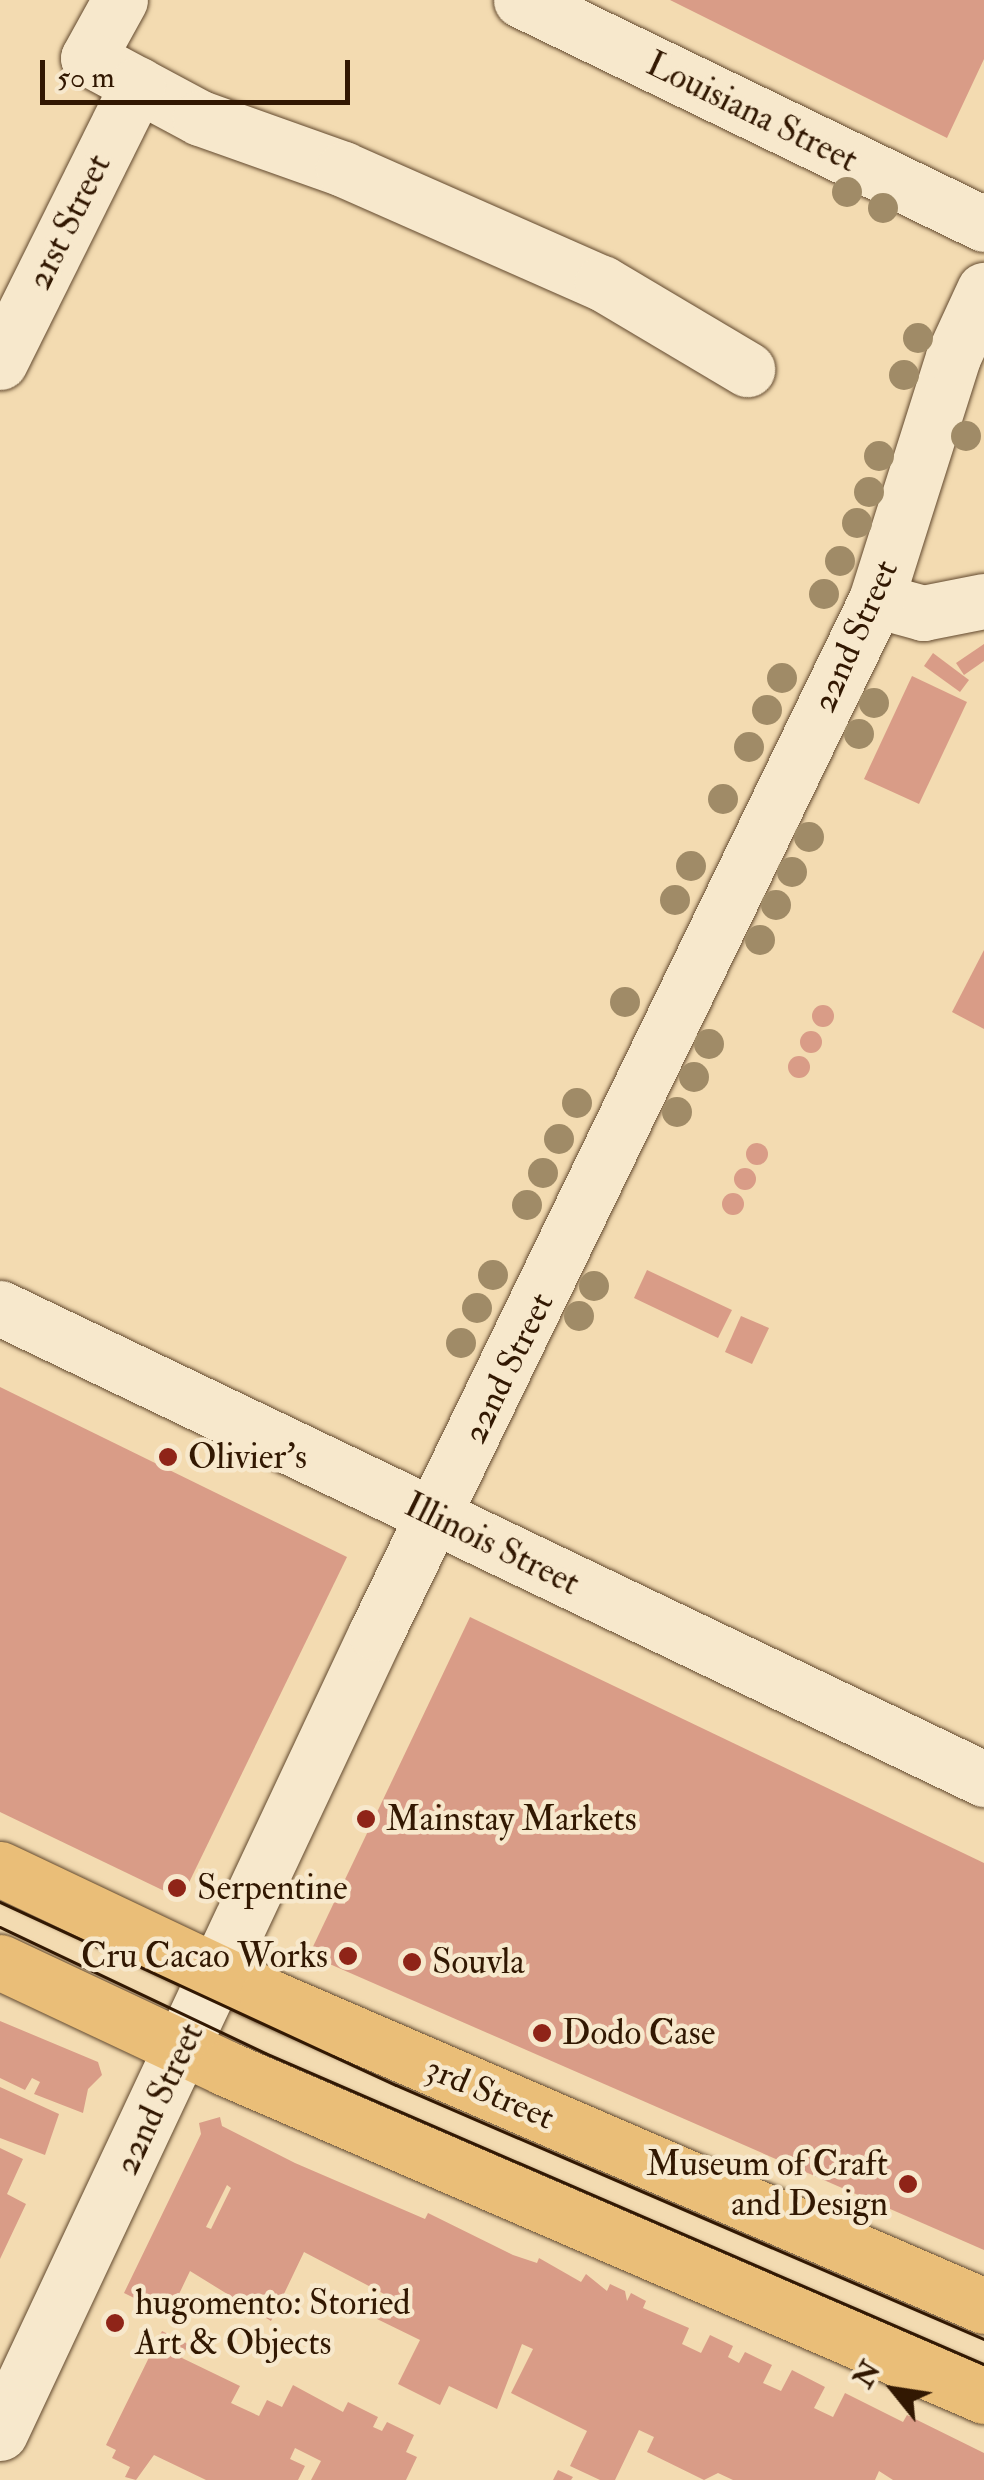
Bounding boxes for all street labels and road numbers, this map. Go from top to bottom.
street label: Louisiana Street [640,43,864,181]
street label: 21st Street [18,147,120,297]
street label: 22nd Street [803,553,907,719]
street label: 22nd Street [454,1286,562,1450]
street label: Illinois Street [398,1484,586,1604]
street label: 22nd Street [106,2017,212,2181]
street label: 3rd Street [420,2047,560,2139]

